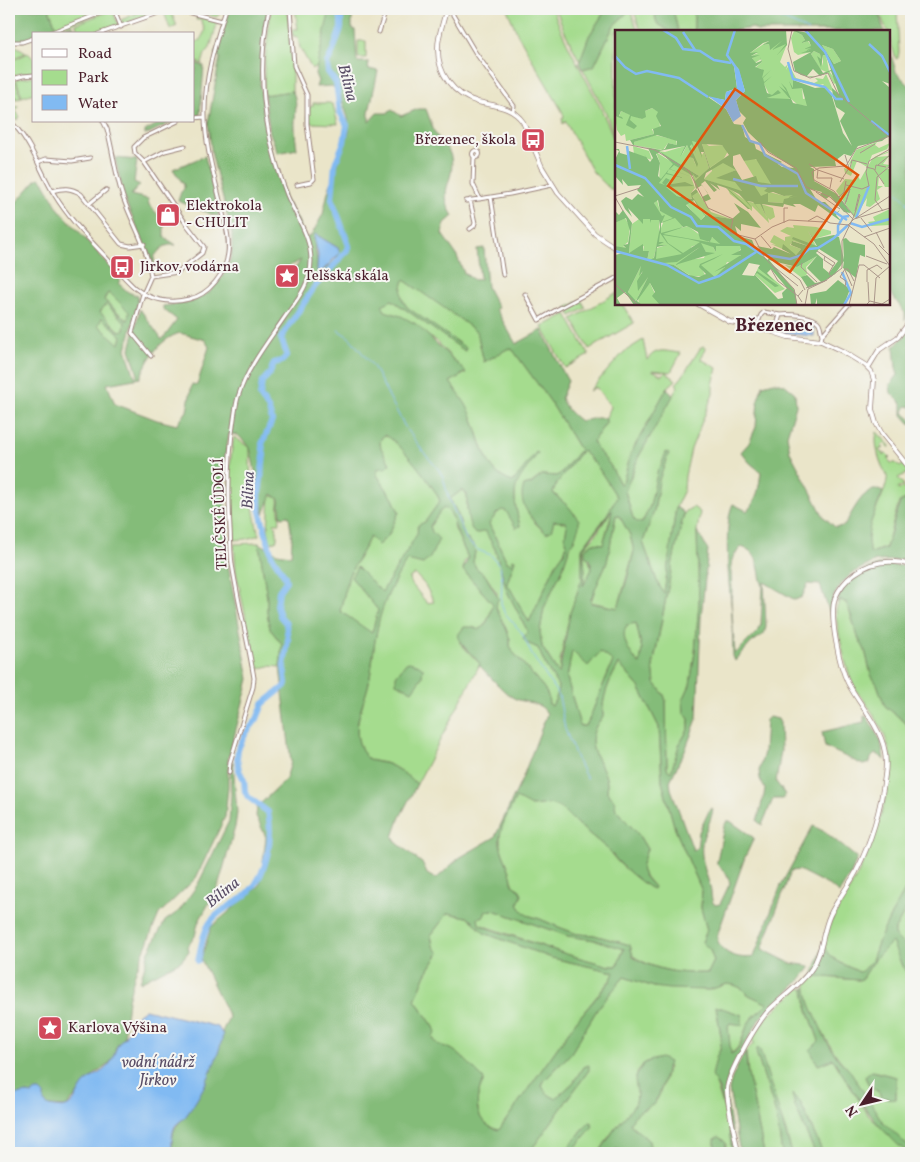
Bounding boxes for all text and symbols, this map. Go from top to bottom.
inset map [615,30,890,305]
legend [32,32,195,122]
text: Road [78,44,112,65]
water label: Bílina [331,62,363,105]
text: Park [78,68,109,89]
text: Water [78,94,118,115]
bus stop icon: Březenec, škola [520,127,546,153]
place label: Březenec, škola [415,130,516,151]
place label: Elektrokola - CHULIT [186,196,262,234]
shop icon: Elektrokola - CHULIT [155,202,181,228]
bus stop icon: Jirkov, vodárna [109,254,135,280]
place label: Jirkov, vodárna [140,257,239,278]
place icon: Telšská skála [274,263,300,289]
place label: Telšská skála [304,266,389,287]
district label: Březenec [735,314,813,339]
street label: TELČSKÉ ÚDOLÍ [209,458,233,570]
water label: Bílina [237,470,261,509]
water label: Bílina [201,872,245,914]
place icon: Karlova Výšina [37,1015,63,1041]
place label: Karlova Výšina [68,1018,167,1039]
water label: vodní nádrž Jirkov [121,1052,196,1092]
north arrow [838,1080,888,1130]
text: N [842,1101,863,1120]

